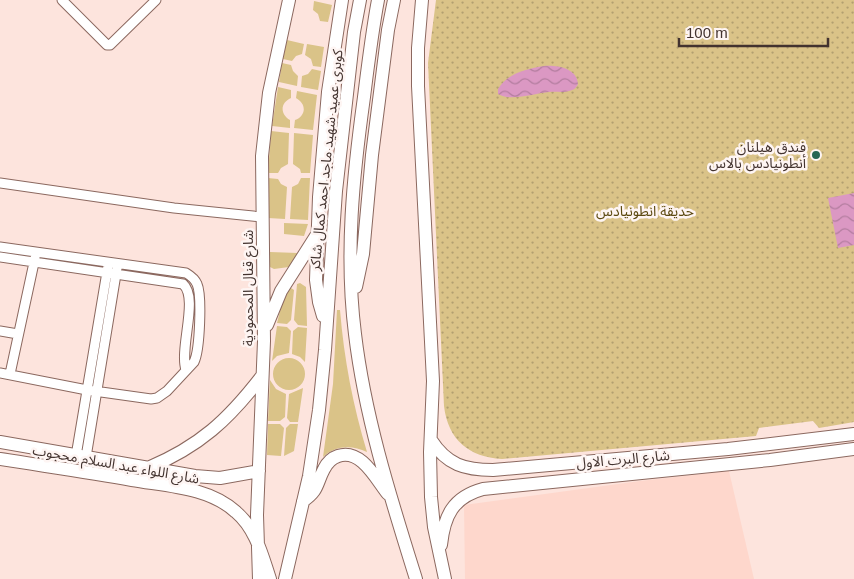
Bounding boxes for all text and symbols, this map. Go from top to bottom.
scale bar [679,15,828,47]
text: 100 m [686,24,728,41]
street label: كوبرى عميد شهيد ماجد احمد كمال شاكر [306,48,347,273]
place label: فندق هيلنان أنطونيادس بالاس [709,139,806,172]
marker: فندق هيلنان أنطونيادس بالاس [810,149,822,161]
park label: حديقة انطونيادس [596,203,694,220]
street label: شارع قنال المحمودية [240,230,259,346]
street label: شارع اللواء عبد السلام محجوب [31,441,200,489]
street label: شارع البرت الاول [576,447,671,474]

